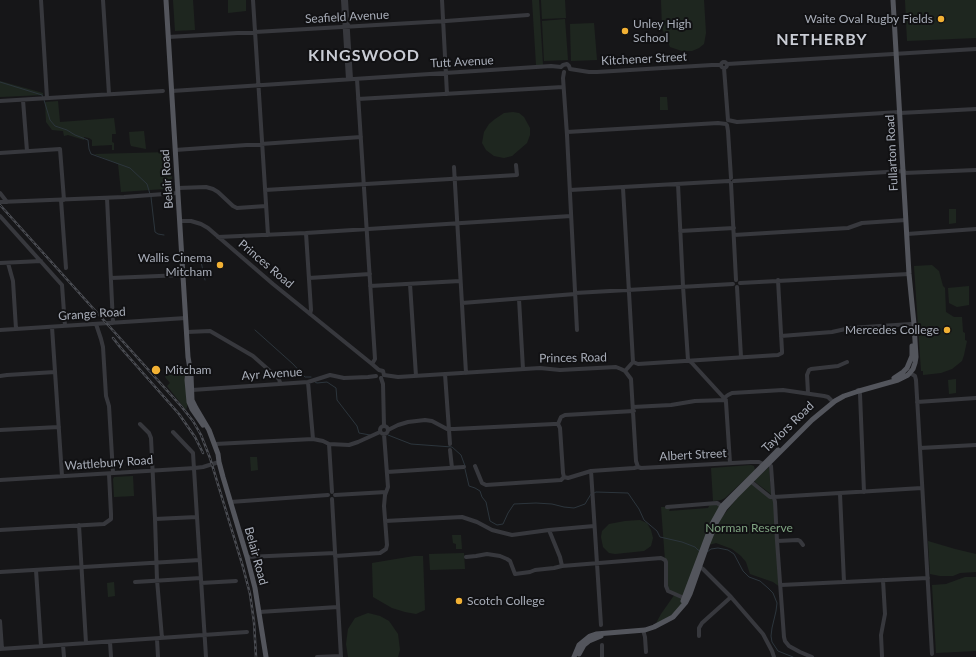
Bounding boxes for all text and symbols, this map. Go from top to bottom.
street label: Seafield Avenue [305,8,389,26]
place label: Waite Oval Rugby Fields [804,12,933,26]
marker: Waite Oval Rugby Fields [936,14,946,24]
place label: Unley High School [633,17,691,45]
marker: Unley High School [620,26,630,36]
district label: NETHERBY [776,30,868,50]
district label: KINGSWOOD [308,46,420,66]
street label: Kitchener Street [601,50,687,68]
street label: Tutt Avenue [430,53,494,71]
street label: Fullarton Road [883,114,901,192]
street label: Belair Road [158,149,176,209]
street label: Princes Road [235,237,297,291]
place label: Wallis Cinema Mitcham [138,251,212,279]
marker: Wallis Cinema Mitcham [215,260,225,270]
street label: Grange Road [58,304,126,324]
place label: Mercedes College [845,323,939,337]
marker: Mercedes College [942,325,952,335]
street label: Princes Road [539,350,607,366]
place label: Mitcham [165,363,211,377]
marker: Mitcham [150,364,162,376]
street label: Ayr Avenue [241,365,303,383]
street label: Taylors Road [759,399,817,455]
street label: Albert Street [659,446,727,464]
street label: Wattlebury Road [64,453,154,473]
park label: Norman Reserve [705,521,793,535]
street label: Belair Road [241,525,271,587]
place label: Scotch College [467,594,545,608]
marker: Scotch College [454,596,464,606]

